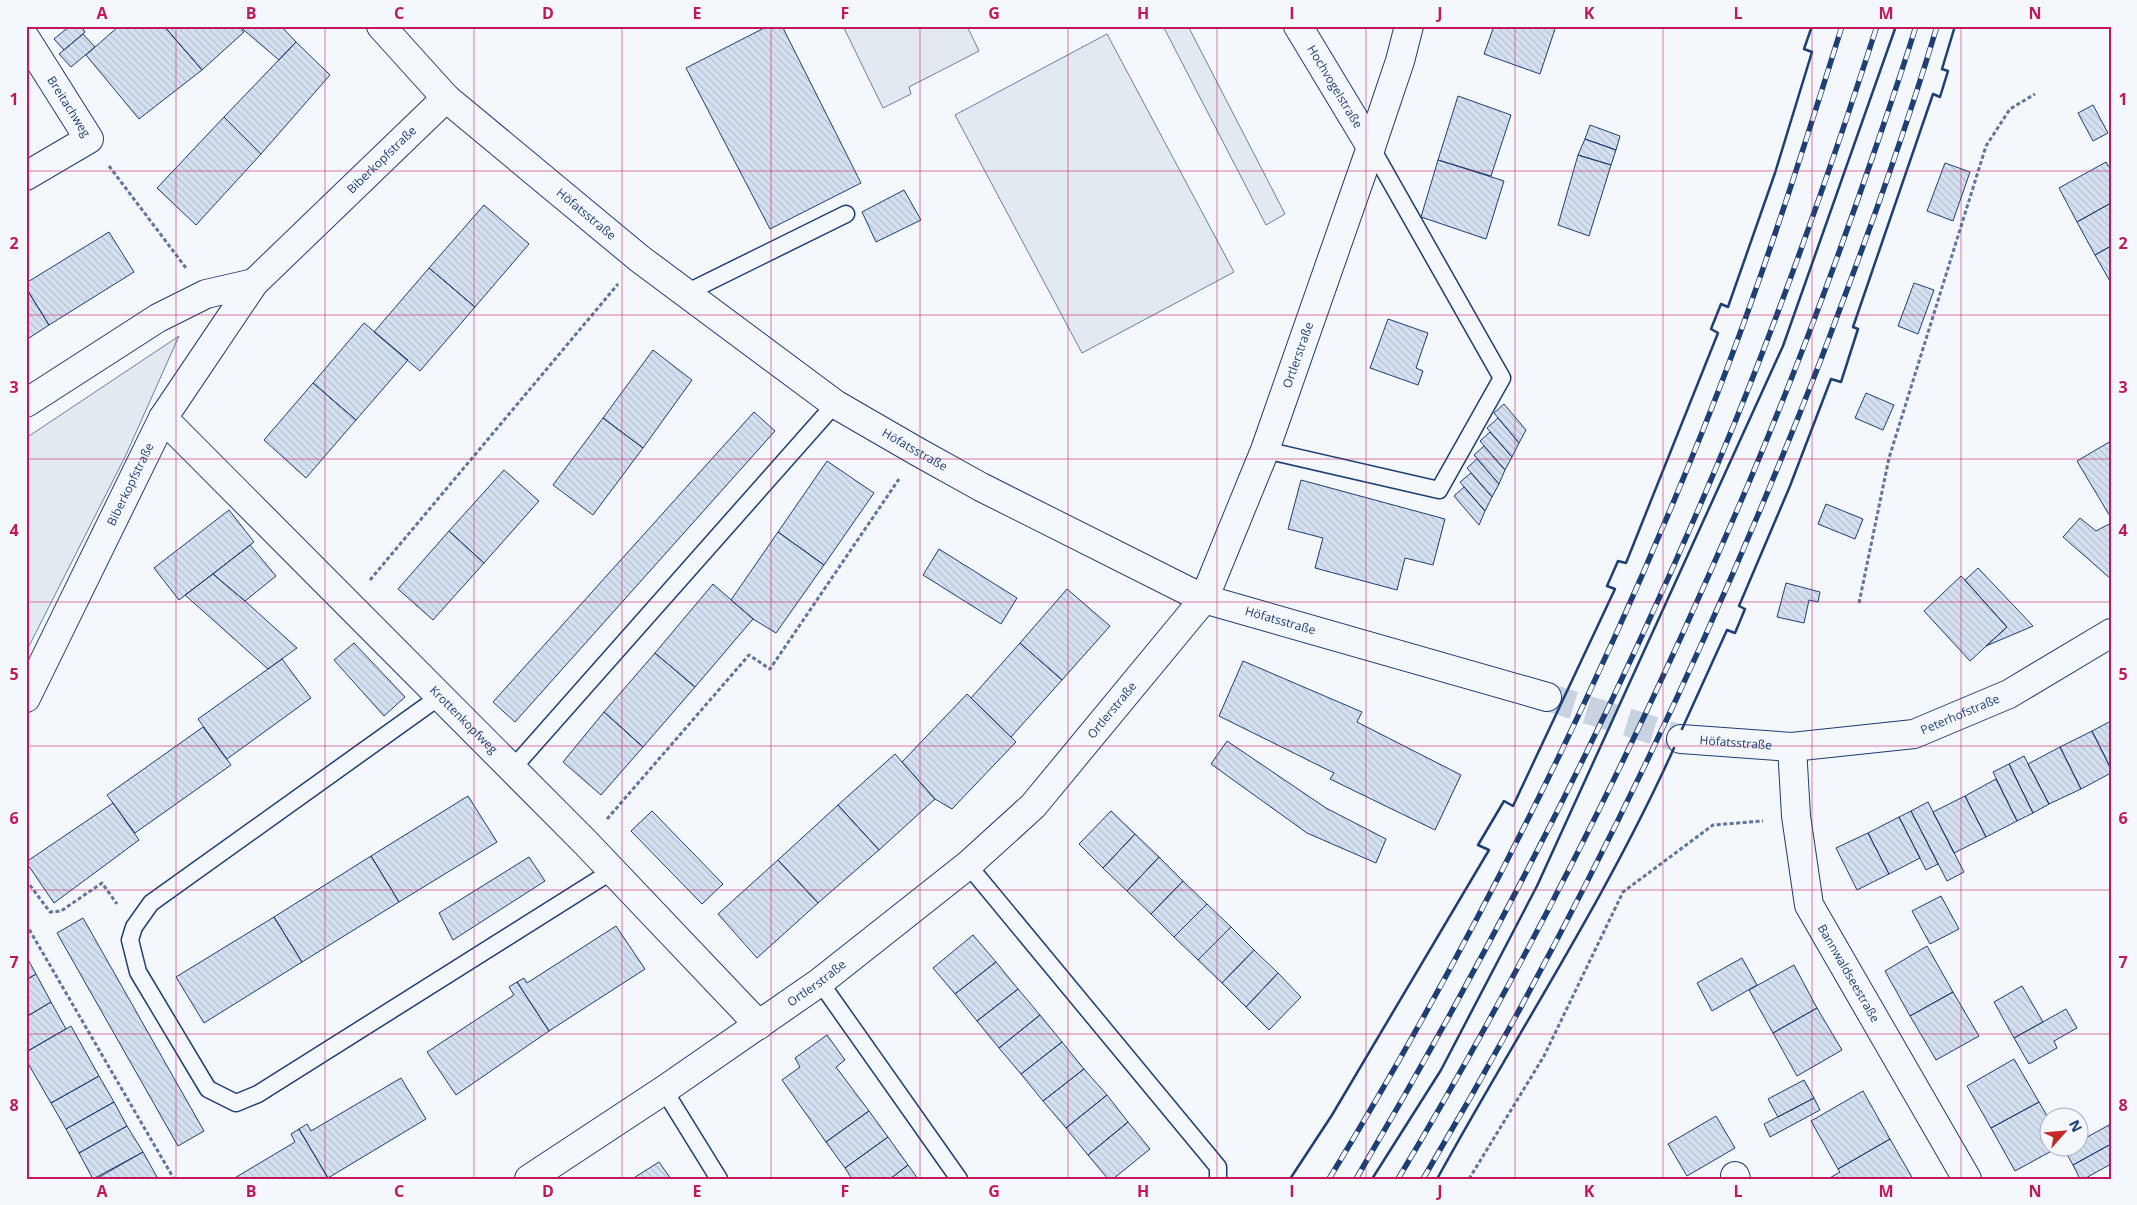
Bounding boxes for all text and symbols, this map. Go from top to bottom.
text: A [96,2,108,24]
text: B [246,2,256,24]
text: C [394,2,404,24]
text: D [542,2,554,24]
text: E [693,2,702,24]
text: F [841,2,849,24]
text: G [988,2,1000,24]
text: H [1137,2,1149,24]
text: I [1289,2,1295,24]
text: J [1435,2,1443,24]
text: K [1584,2,1595,24]
text: L [1733,2,1743,24]
text: M [1878,2,1894,24]
text: N [2028,2,2042,24]
street label: Hochvogelstraße [1303,42,1367,132]
street label: Breitachweg [43,73,95,141]
text: 1 [9,88,19,110]
text: 1 [2118,88,2128,110]
street label: Biberkopfstraße [343,122,420,197]
street label: Höfatsstraße [553,184,620,244]
text: 2 [9,232,19,254]
text: 2 [2118,232,2128,254]
street label: Ortlerstraße [1278,319,1317,390]
text: 3 [9,376,19,398]
text: 3 [2118,376,2128,398]
street label: Höfatsstraße [879,424,951,475]
street label: Biberkopfstraße [103,439,158,528]
text: 4 [9,519,19,541]
text: 4 [2118,519,2128,541]
street label: Höfatsstraße [1243,602,1318,639]
text: 5 [9,663,19,685]
text: 5 [2118,663,2128,685]
street label: Ortlerstraße [1083,678,1140,742]
street label: Krottenkopfweg [426,682,502,758]
street label: Peterhofstraße [1918,690,2002,738]
street label: Höfatsstraße [1699,731,1773,754]
text: 6 [9,807,19,829]
text: 6 [2118,807,2128,829]
street label: Bannwaldseestraße [1814,921,1884,1025]
text: 7 [9,951,19,973]
text: 7 [2118,951,2128,973]
street label: Ortlerstraße [784,956,850,1010]
text: 8 [9,1094,19,1116]
text: 8 [2118,1094,2128,1116]
north arrow [2040,1108,2090,1158]
text: N [2065,1116,2087,1135]
text: A [96,1180,108,1202]
text: B [246,1180,256,1202]
text: C [394,1180,404,1202]
text: D [542,1180,554,1202]
text: E [693,1180,702,1202]
text: F [841,1180,849,1202]
text: G [988,1180,1000,1202]
text: H [1137,1180,1149,1202]
text: I [1289,1180,1295,1202]
text: J [1435,1180,1443,1202]
text: K [1584,1180,1595,1202]
text: L [1733,1180,1743,1202]
text: M [1878,1180,1894,1202]
text: N [2028,1180,2042,1202]

